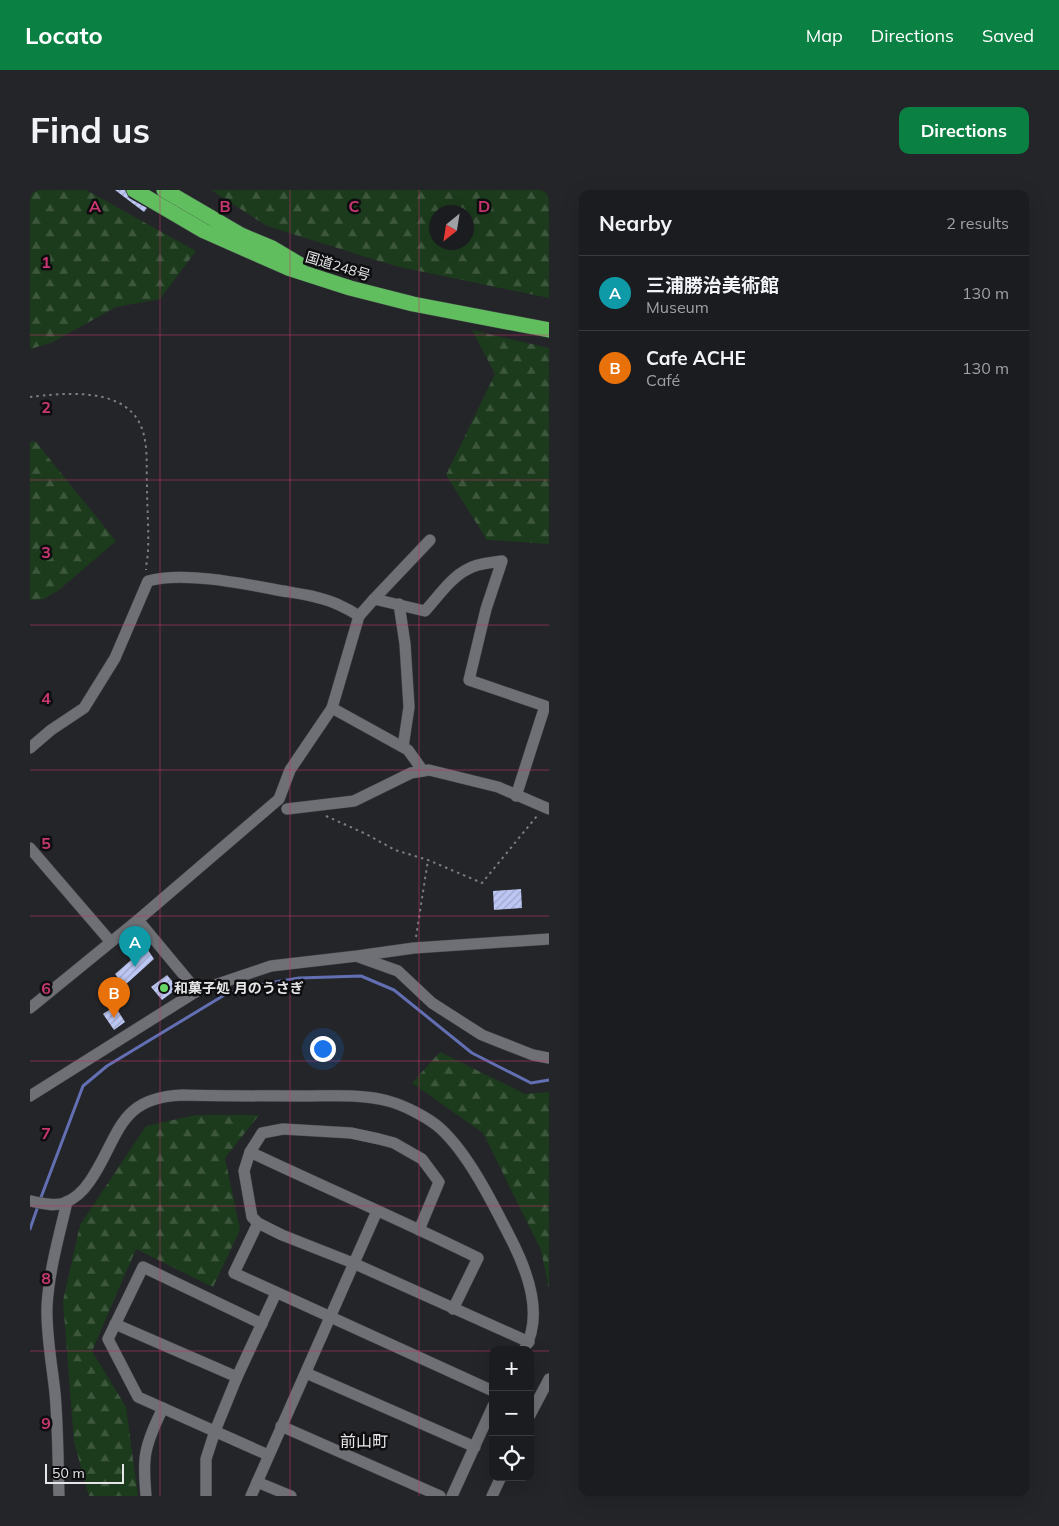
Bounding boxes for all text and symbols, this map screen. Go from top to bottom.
text: Locato [25,20,103,50]
text: Map [806,24,843,47]
text: Directions [871,24,954,47]
text: Saved [982,24,1034,47]
button: Directions [899,107,1029,154]
text: Find us [30,108,150,152]
text: A [89,196,101,216]
text: B [219,196,231,216]
text: C [349,196,360,216]
text: D [478,196,490,216]
north arrow [429,205,474,250]
text: Nearby [599,210,672,236]
text: 2 results [946,213,1009,233]
street label: 国道248号 [303,248,373,284]
text: 1 [41,252,51,272]
text: 三浦勝治美術館 [646,273,779,297]
text: A [609,283,621,303]
text: 130 m [962,283,1009,303]
text: Museum [646,297,709,317]
text: Cafe ACHE [646,346,746,370]
text: B [609,358,621,378]
text: 130 m [962,358,1009,378]
text: Café [646,370,680,390]
text: 2 [41,397,51,417]
text: 3 [41,542,51,562]
text: 4 [41,688,51,708]
text: 5 [41,833,51,853]
pin: A [119,926,151,967]
pin: B [98,977,130,1018]
text: 6 [41,978,51,998]
place label: 和菓子処 月のうさぎ [174,979,304,997]
marker: 和菓子処 月のうさぎ [158,982,170,994]
your location [310,1036,336,1062]
text: 7 [41,1123,51,1143]
text: 8 [41,1268,51,1288]
map controls [489,1346,534,1481]
button: + [489,1346,534,1391]
button: − [489,1391,534,1436]
text: 9 [41,1413,51,1433]
district label: 前山町 [340,1431,388,1451]
button: locate [489,1436,534,1481]
scale bar [45,1461,124,1484]
text: 50 m [52,1464,85,1482]

